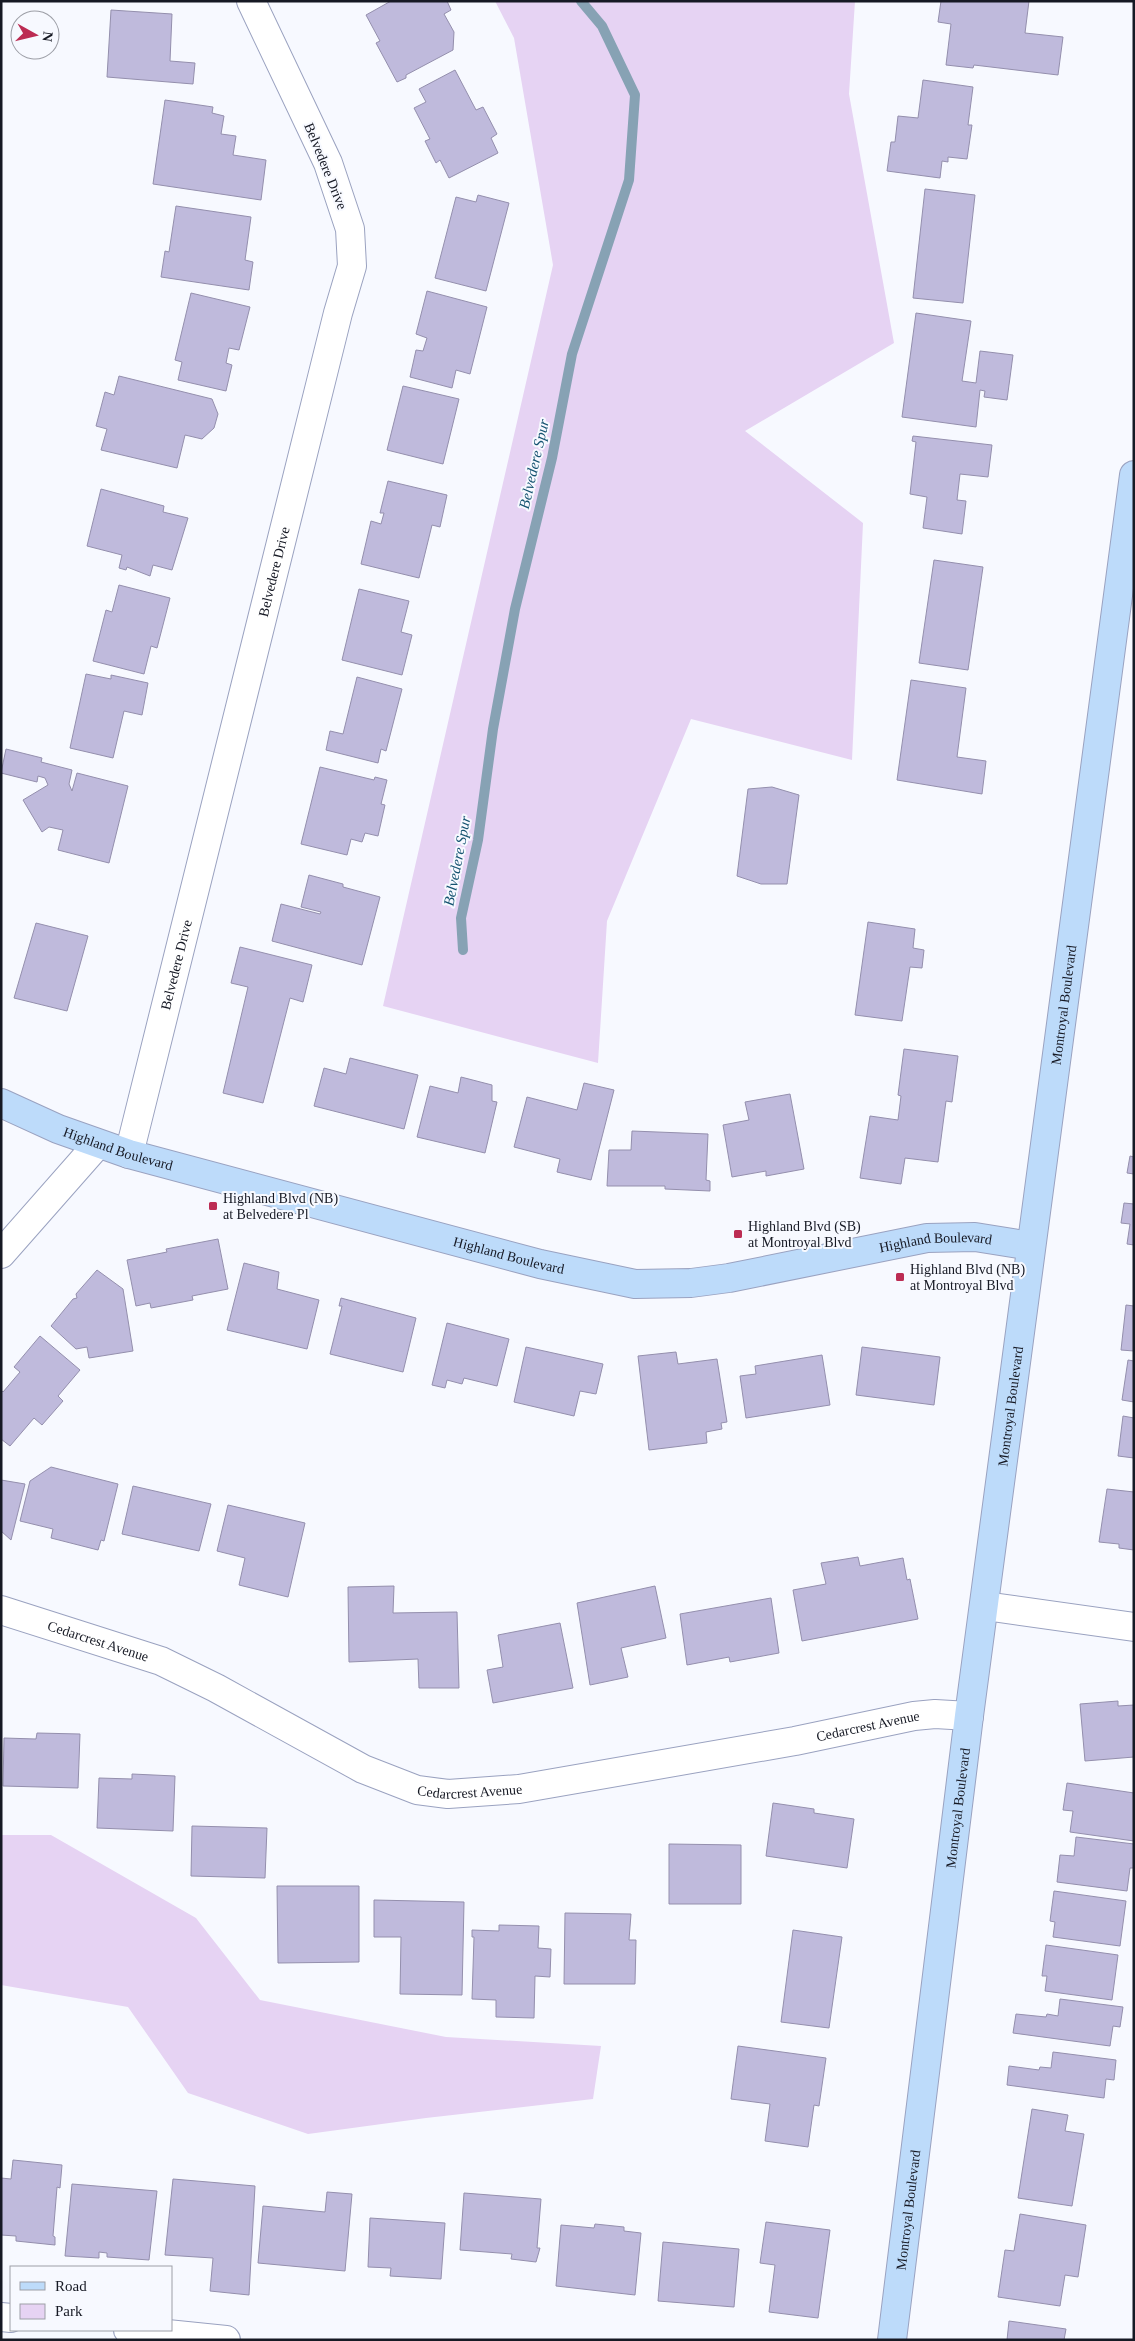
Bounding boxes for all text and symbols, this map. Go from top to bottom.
north arrow [10,10,60,60]
text: N [39,31,56,43]
street label: Belvedere Drive [301,121,350,212]
water label: Belvedere Spur [516,417,552,510]
street label: Belvedere Drive [256,525,293,618]
water label: Belvedere Spur [440,814,474,907]
street label: Belvedere Drive [158,918,195,1011]
street label: Montroyal Boulevard [1049,944,1079,1066]
street label: Highland Boulevard [61,1125,174,1173]
place label: Highland Blvd (NB) at Belvedere Pl [223,1191,338,1222]
marker: Highland Blvd (NB) at Belvedere Pl [207,1200,219,1212]
place label: Highland Blvd (SB) at Montroyal Blvd [748,1219,861,1250]
marker: Highland Blvd (SB) at Montroyal Blvd [732,1228,744,1240]
street label: Highland Boulevard [878,1230,993,1256]
street label: Highland Boulevard [452,1234,566,1277]
place label: Highland Blvd (NB) at Montroyal Blvd [910,1262,1025,1293]
marker: Highland Blvd (NB) at Montroyal Blvd [894,1271,906,1283]
street label: Montroyal Boulevard [995,1346,1026,1467]
street label: Cedarcrest Avenue [46,1618,150,1665]
street label: Cedarcrest Avenue [815,1709,920,1744]
street label: Montroyal Boulevard [943,1747,973,1869]
street label: Cedarcrest Avenue [416,1782,523,1802]
street label: Montroyal Boulevard [894,2149,923,2271]
legend [10,2266,172,2331]
text: Road [55,2278,87,2294]
text: Park [55,2303,83,2319]

